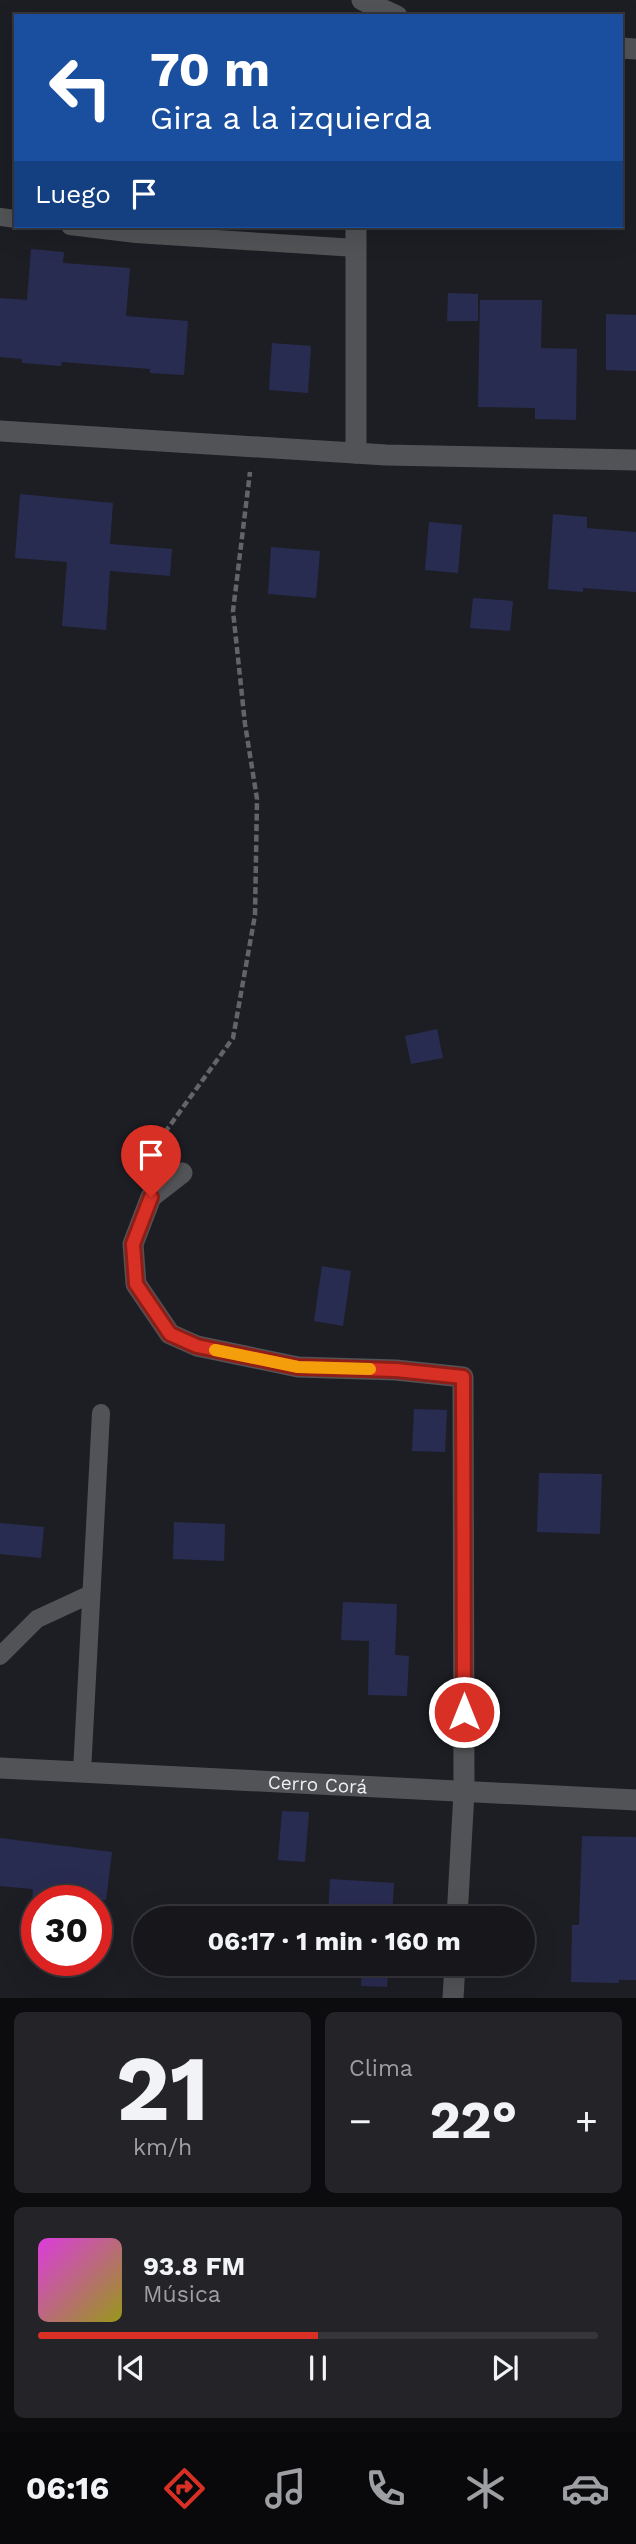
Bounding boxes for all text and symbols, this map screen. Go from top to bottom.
text: 70 m [150,40,270,98]
icon: left [35,42,126,133]
text: Gira a la izquierda [150,99,432,137]
icon: arrive [125,175,163,213]
text: Luego [35,179,111,209]
pin [121,1125,181,1197]
icon: arrive [132,1136,170,1174]
position arrow [427,1675,501,1749]
street label: Cerro Corá [267,1770,368,1798]
speed limit sign: 30 [21,1885,112,1976]
text: 06:17 · 1 min · 160 m [207,1926,461,1956]
text: 21 [116,2035,209,2142]
text: Clima [349,2055,413,2082]
text: 22° [430,2090,517,2151]
text: − [349,2099,372,2143]
text: + [575,2099,598,2143]
text: km/h [133,2134,192,2161]
text: 93.8 FM [143,2251,245,2281]
text: Música [143,2281,221,2308]
icon: previous [112,2349,150,2387]
icon: pause [299,2349,337,2387]
icon: next [486,2349,524,2387]
icon: directions [160,2464,209,2513]
icon: music [261,2464,310,2513]
icon: phone [361,2464,410,2513]
icon: climate [461,2464,510,2513]
icon: car [561,2464,610,2513]
text: 06:16 [26,2469,109,2507]

